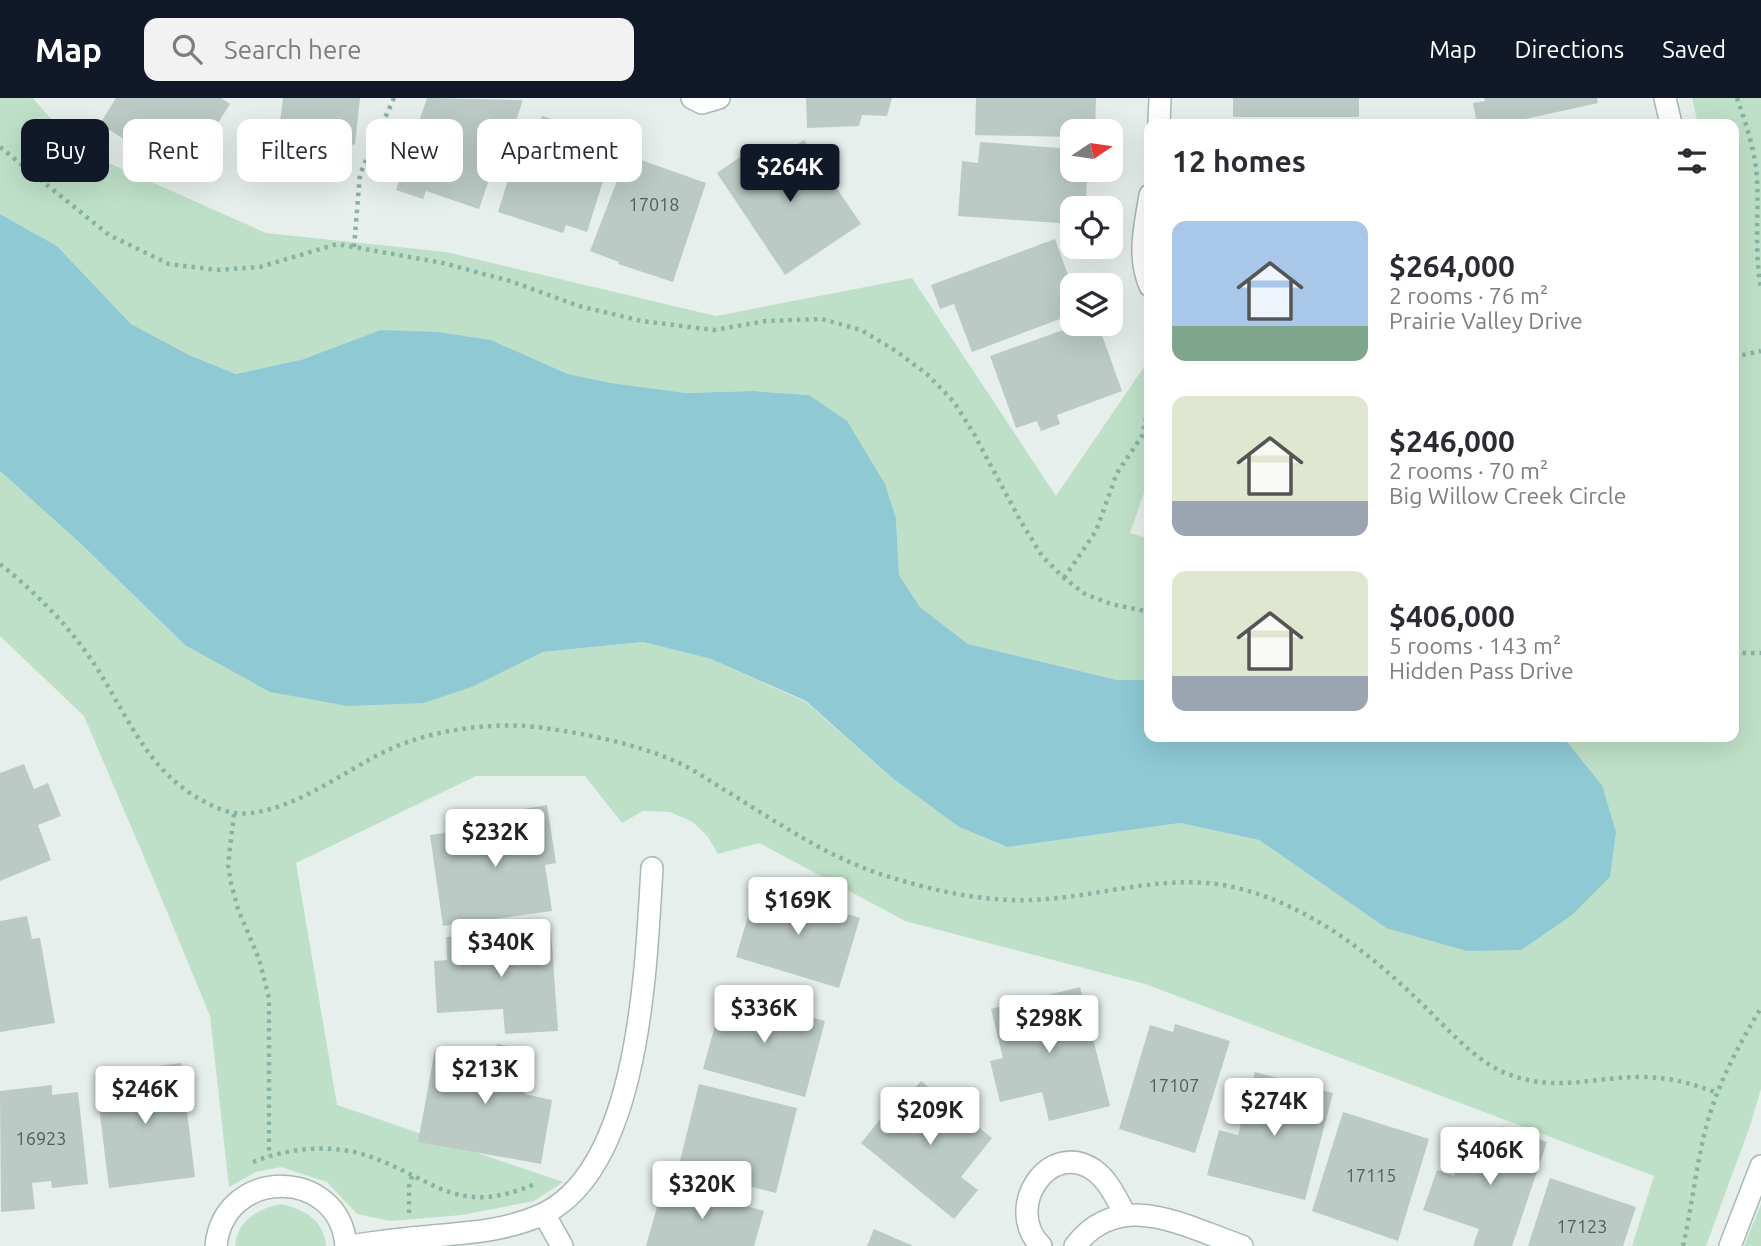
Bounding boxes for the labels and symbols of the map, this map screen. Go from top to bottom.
north arrow [1060,119,1124,182]
pin: $264K [741,144,839,204]
house number: 17018 [629,194,679,214]
pin: $232K [446,810,544,869]
pin: $169K [749,878,847,937]
pin: $340K [452,920,550,979]
pin: $336K [715,986,813,1045]
pin: $298K [1000,996,1098,1055]
pin: $213K [436,1046,534,1106]
pin: $246K [96,1066,194,1126]
house number: 17107 [1149,1075,1199,1095]
pin: $274K [1225,1079,1323,1138]
pin: $209K [881,1088,979,1147]
house number: 16923 [16,1128,66,1148]
pin: $406K [1441,1128,1539,1187]
pin: $320K [653,1162,751,1221]
house number: 17115 [1346,1165,1396,1185]
house number: 17123 [1557,1216,1607,1236]

